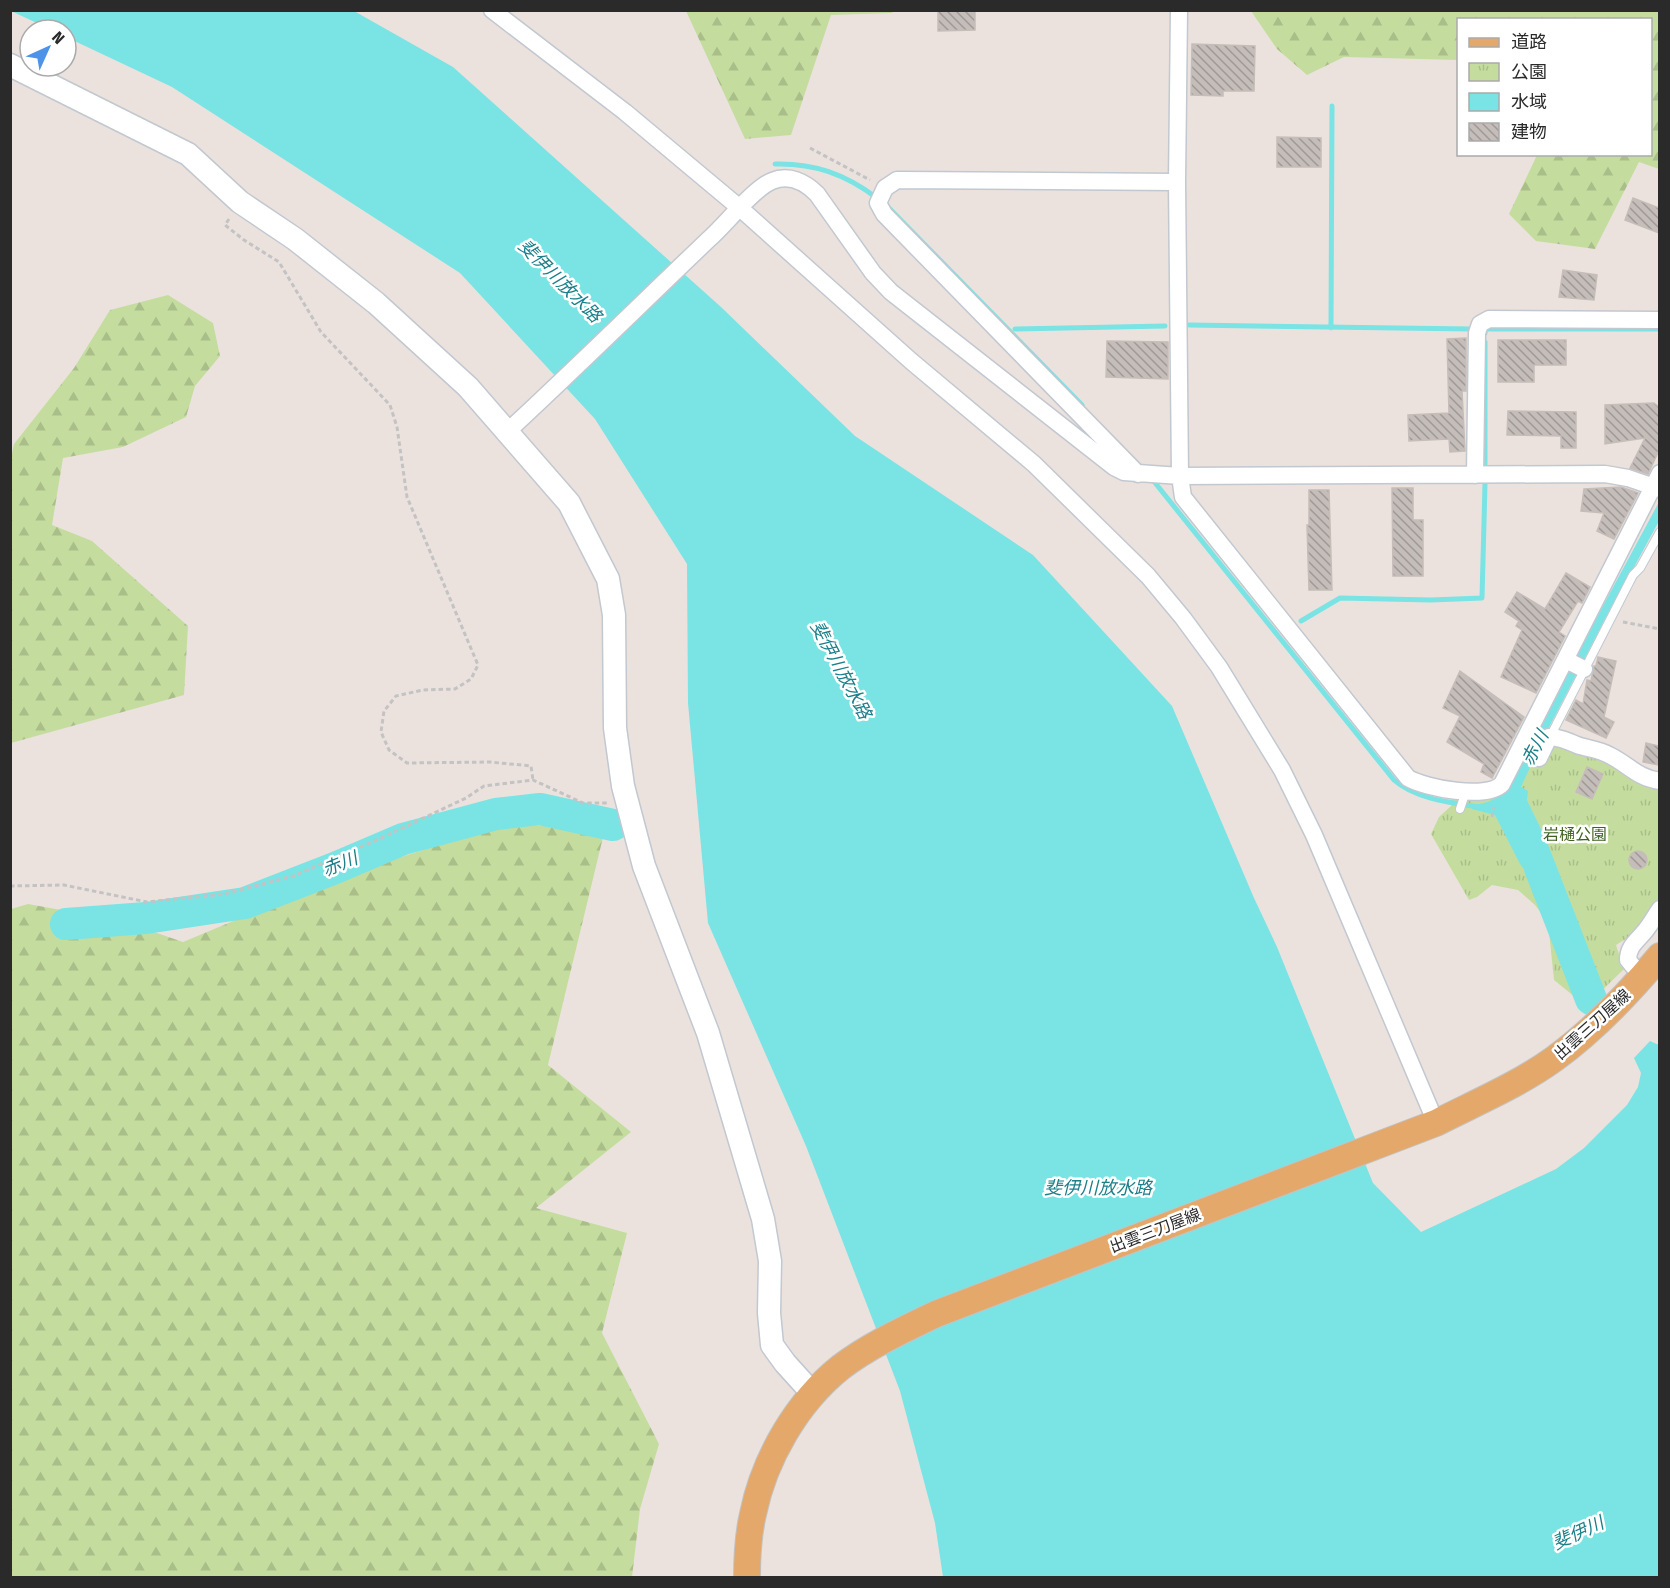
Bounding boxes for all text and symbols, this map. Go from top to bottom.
north arrow [18,18,78,78]
legend [1457,18,1652,156]
text: N [48,28,68,48]
text: 道路 [1511,31,1547,53]
text: 公園 [1511,61,1547,83]
text: 水域 [1511,91,1547,113]
text: 建物 [1511,121,1547,143]
water label: 斐伊川放水路 [514,235,607,328]
water label: 斐伊川放水路 [806,617,877,725]
water label: 赤川 [1517,725,1554,769]
park label: 岩樋公園 [1543,825,1607,844]
water label: 赤川 [319,846,363,881]
street label: 出雲三刀屋線 [1550,985,1634,1064]
water label: 斐伊川放水路 [1044,1177,1154,1199]
street label: 出雲三刀屋線 [1107,1204,1203,1257]
water label: 斐伊川 [1549,1511,1609,1554]

